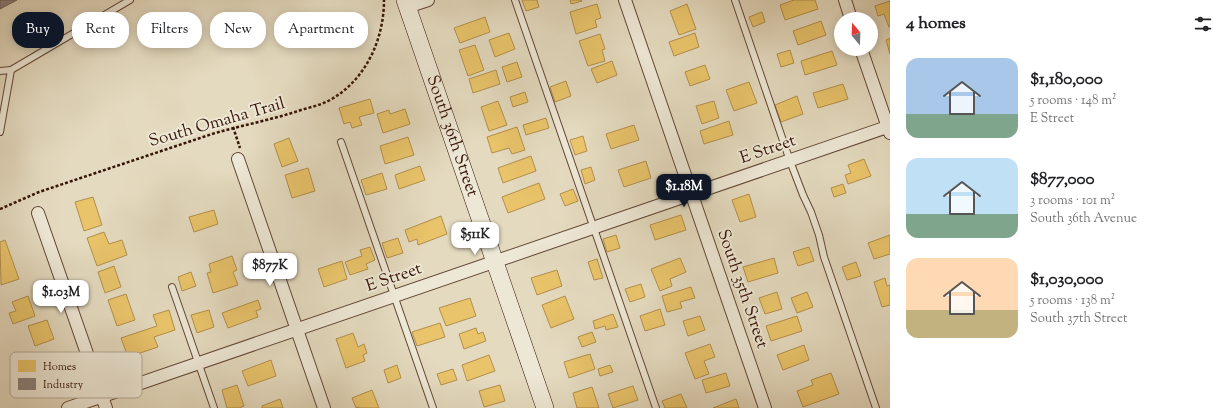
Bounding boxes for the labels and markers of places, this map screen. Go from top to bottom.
pin: $1.18M [651,174,717,208]
pin: $511K [447,222,503,256]
pin: $877K [242,253,298,287]
pin: $1.03M [28,280,94,314]

